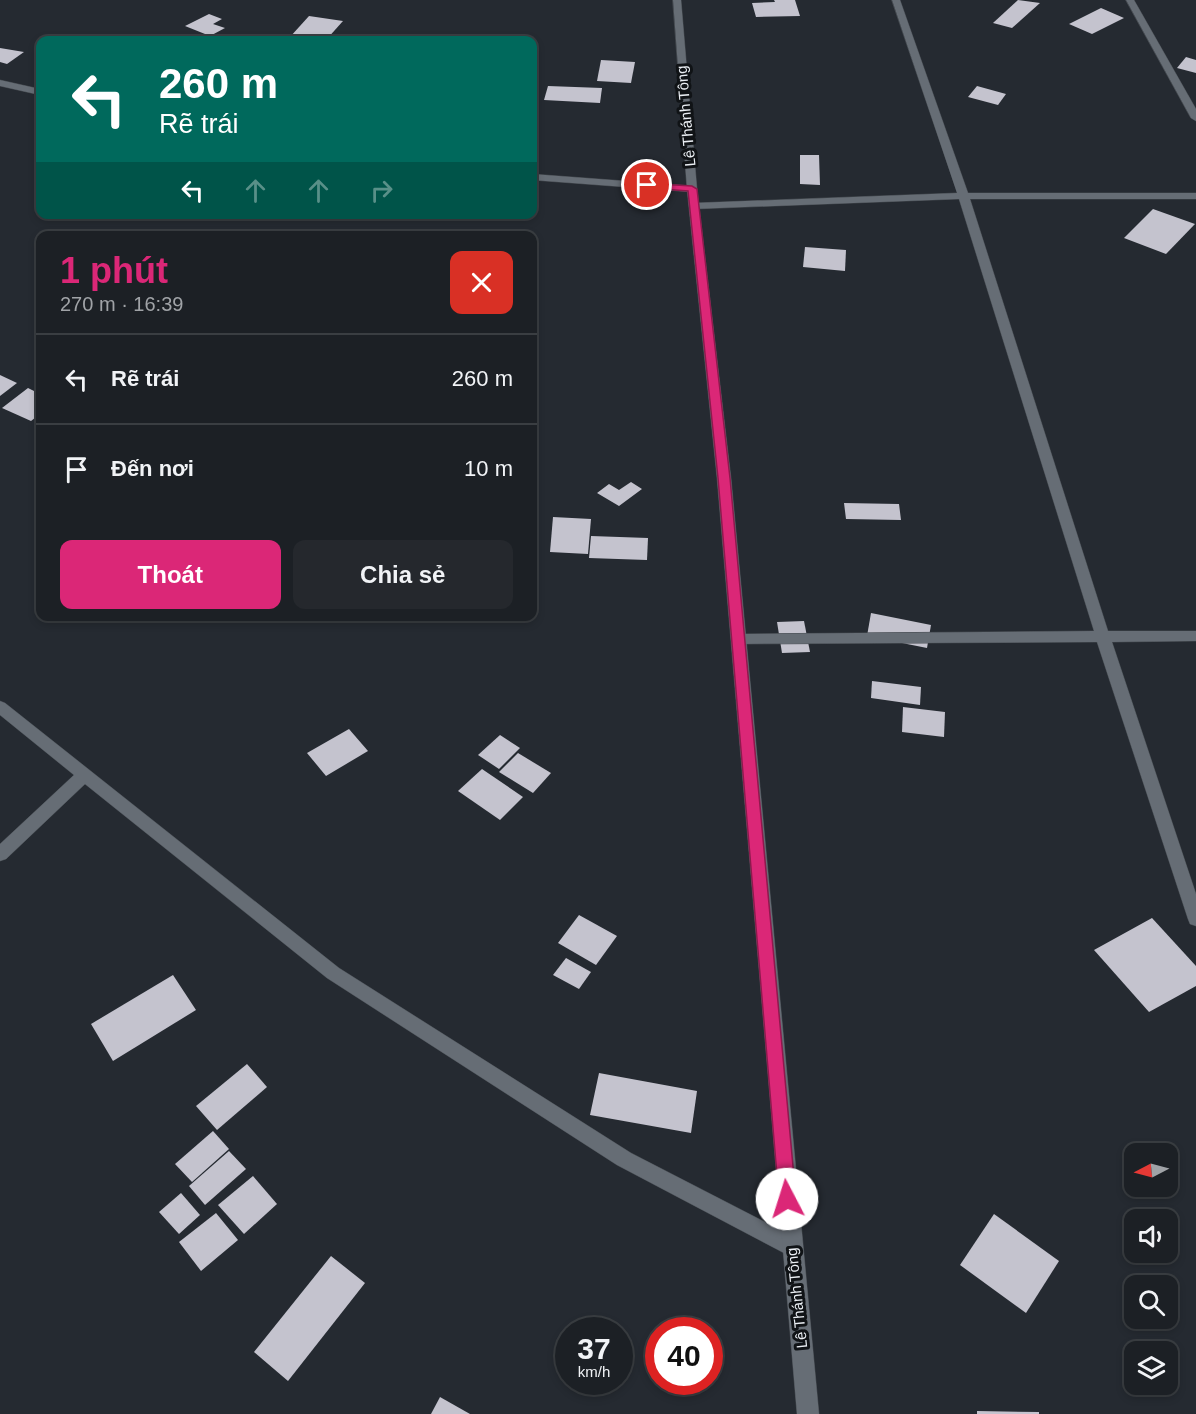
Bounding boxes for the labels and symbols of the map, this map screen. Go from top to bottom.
street label: Lê Thánh Tông [673,65,698,167]
pin [621,159,672,210]
north arrow [1124,1143,1178,1197]
position arrow [755,1167,819,1231]
street label: Lê Thánh Tông [783,1247,810,1349]
speed limit sign: 40 [645,1317,723,1395]

